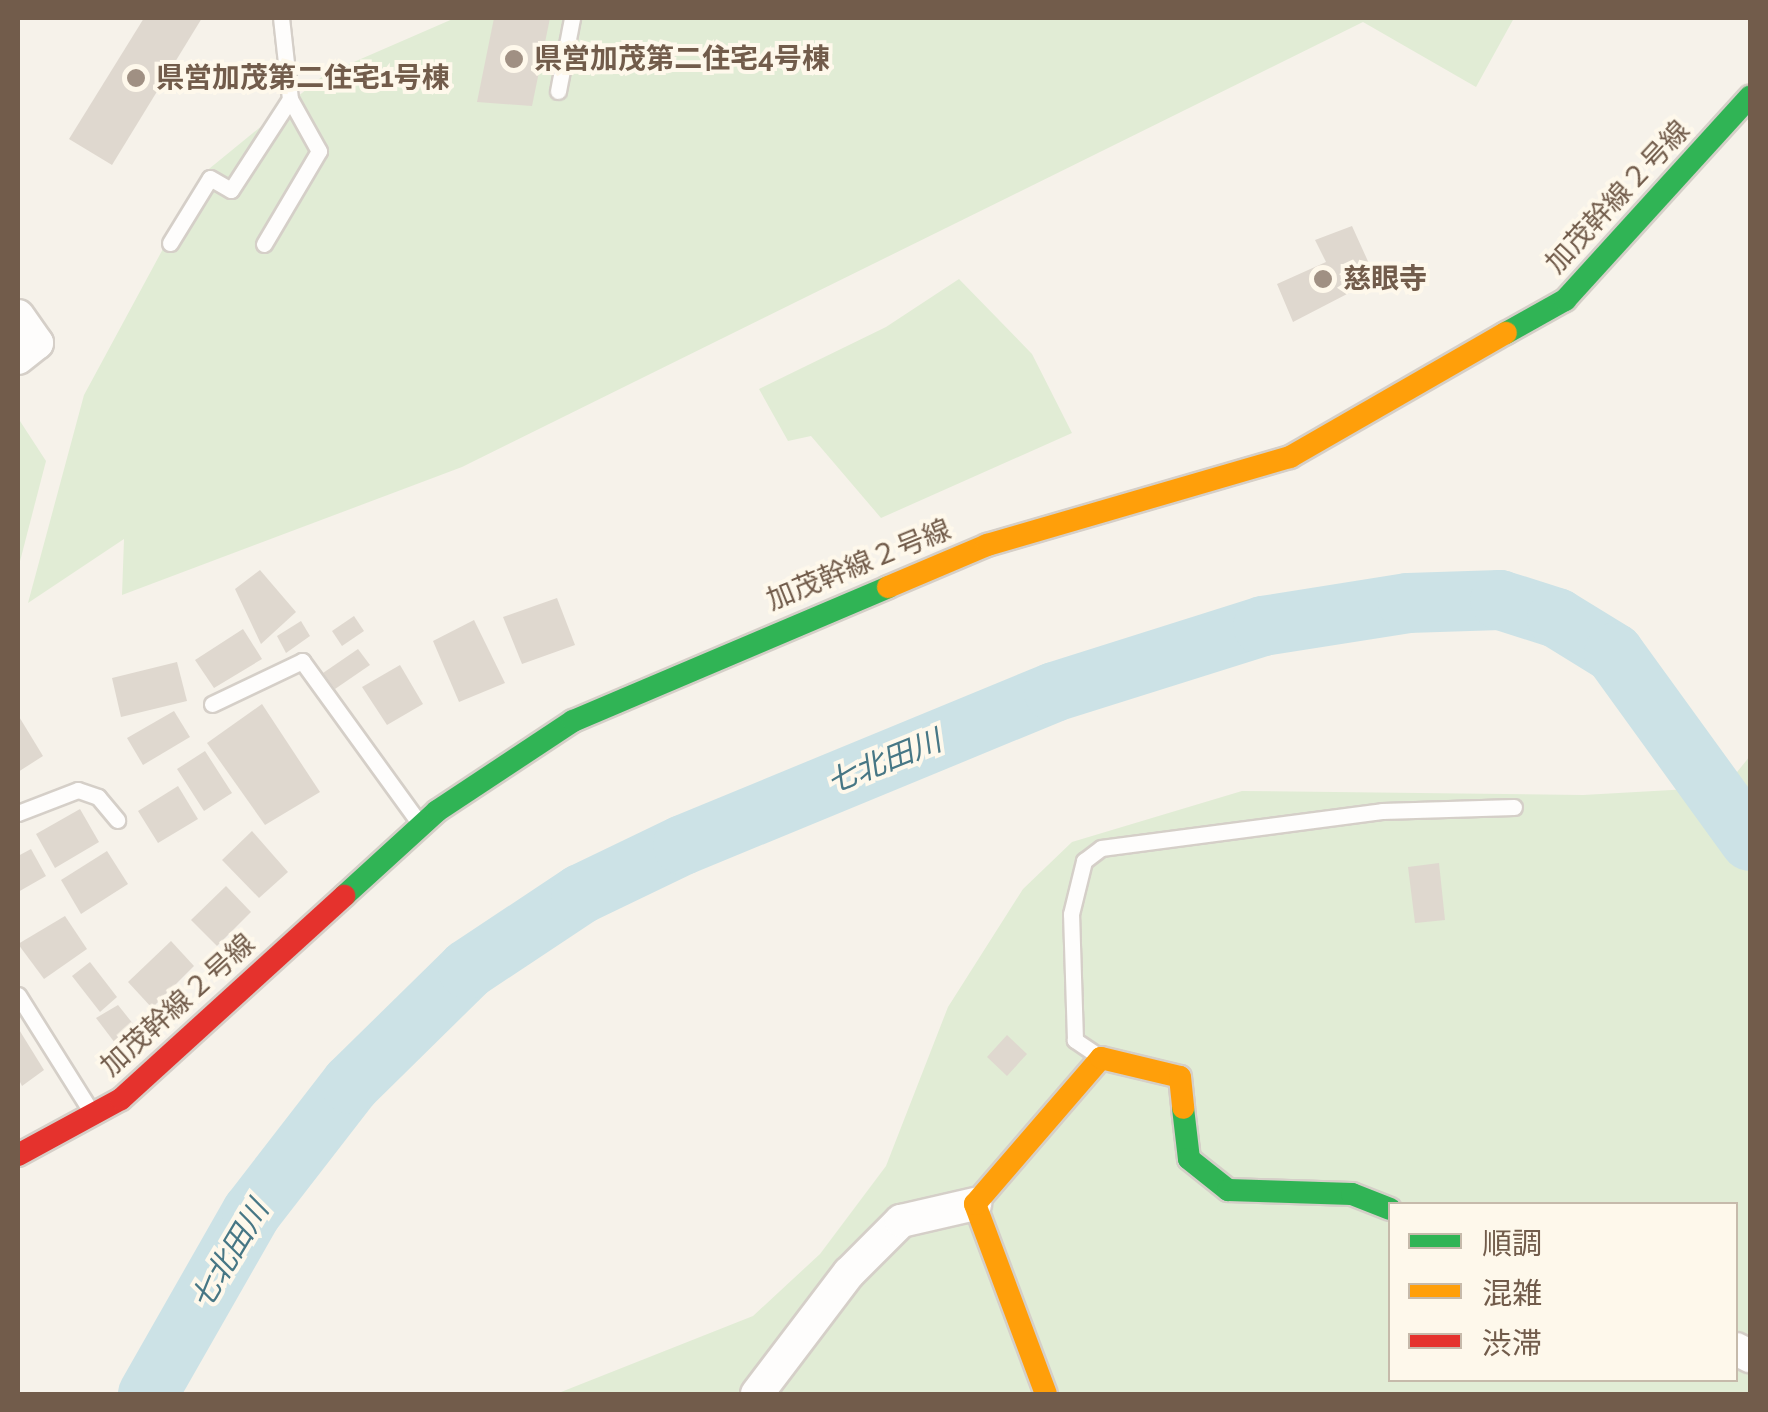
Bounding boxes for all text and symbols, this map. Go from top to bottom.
place label: 県営加茂第二住宅4号棟 [534,42,830,76]
marker: 県営加茂第二住宅4号棟 [503,48,525,70]
place label: 県営加茂第二住宅1号棟 [156,61,450,95]
marker: 県営加茂第二住宅1号棟 [125,67,147,89]
street label: 加茂幹線２号線 [1539,114,1697,280]
place label: 慈眼寺 [1343,262,1427,296]
marker: 慈眼寺 [1312,268,1334,290]
street label: 加茂幹線２号線 [762,513,956,617]
water label: 七北田川 [822,723,946,801]
street label: 加茂幹線２号線 [94,927,262,1083]
water label: 七北田川 [184,1194,276,1316]
legend [1388,1202,1738,1382]
text: 順調 [1482,1226,1542,1261]
text: 混雑 [1482,1276,1542,1311]
text: 渋滞 [1482,1326,1542,1361]

